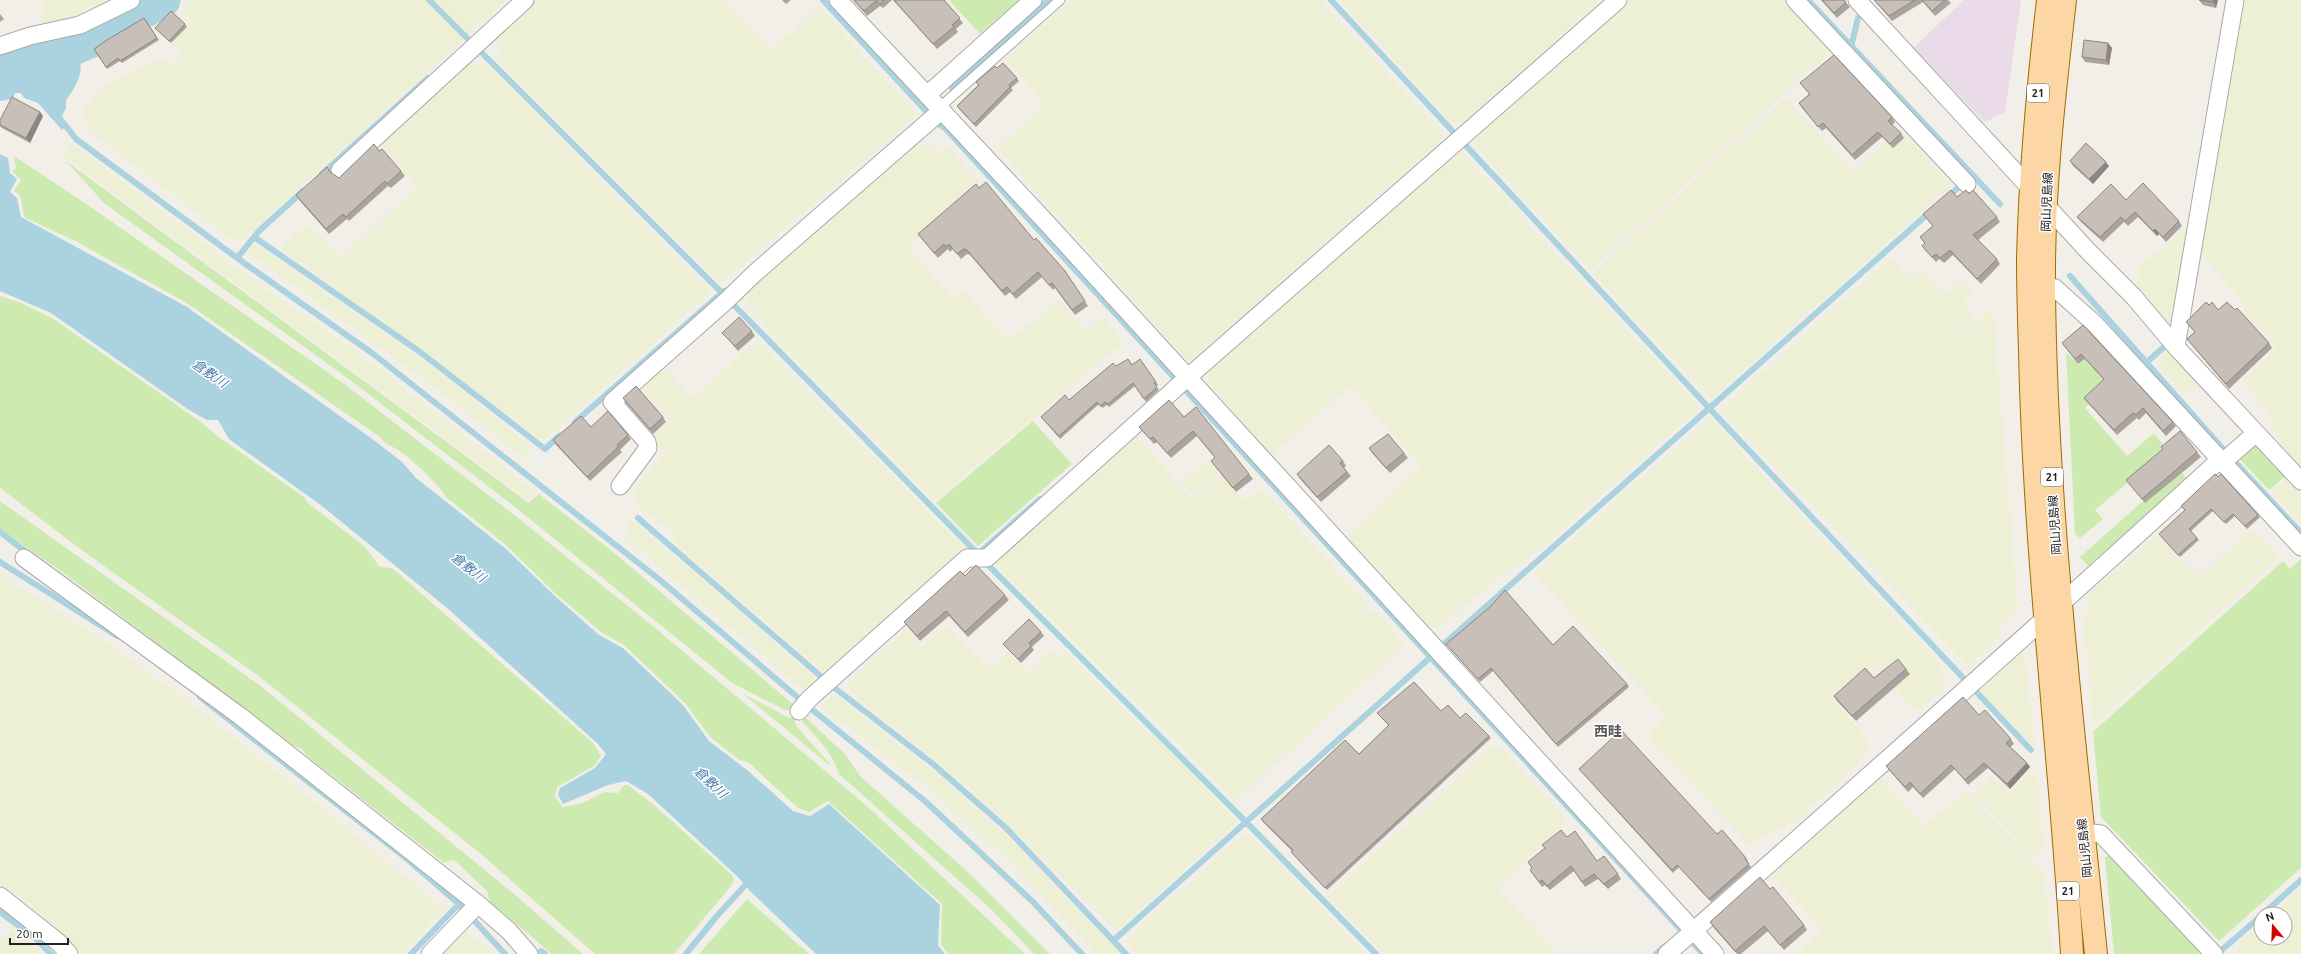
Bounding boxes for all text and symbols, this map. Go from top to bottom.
road number: 21 [2027,84,2049,102]
street label: 岡山児島線 [2039,172,2054,232]
water label: 倉敷川 [190,356,232,391]
road number: 21 [2041,468,2063,486]
street label: 岡山児島線 [2046,495,2063,555]
water label: 倉敷川 [449,549,490,586]
district label: 西畦 [1594,723,1622,739]
water label: 倉敷川 [692,763,731,802]
street label: 岡山児島線 [2075,818,2094,879]
road number: 21 [2057,882,2079,900]
north arrow [2253,906,2293,946]
text: N [2264,910,2276,924]
scale bar [10,920,68,946]
text: 20 m [16,927,43,940]

